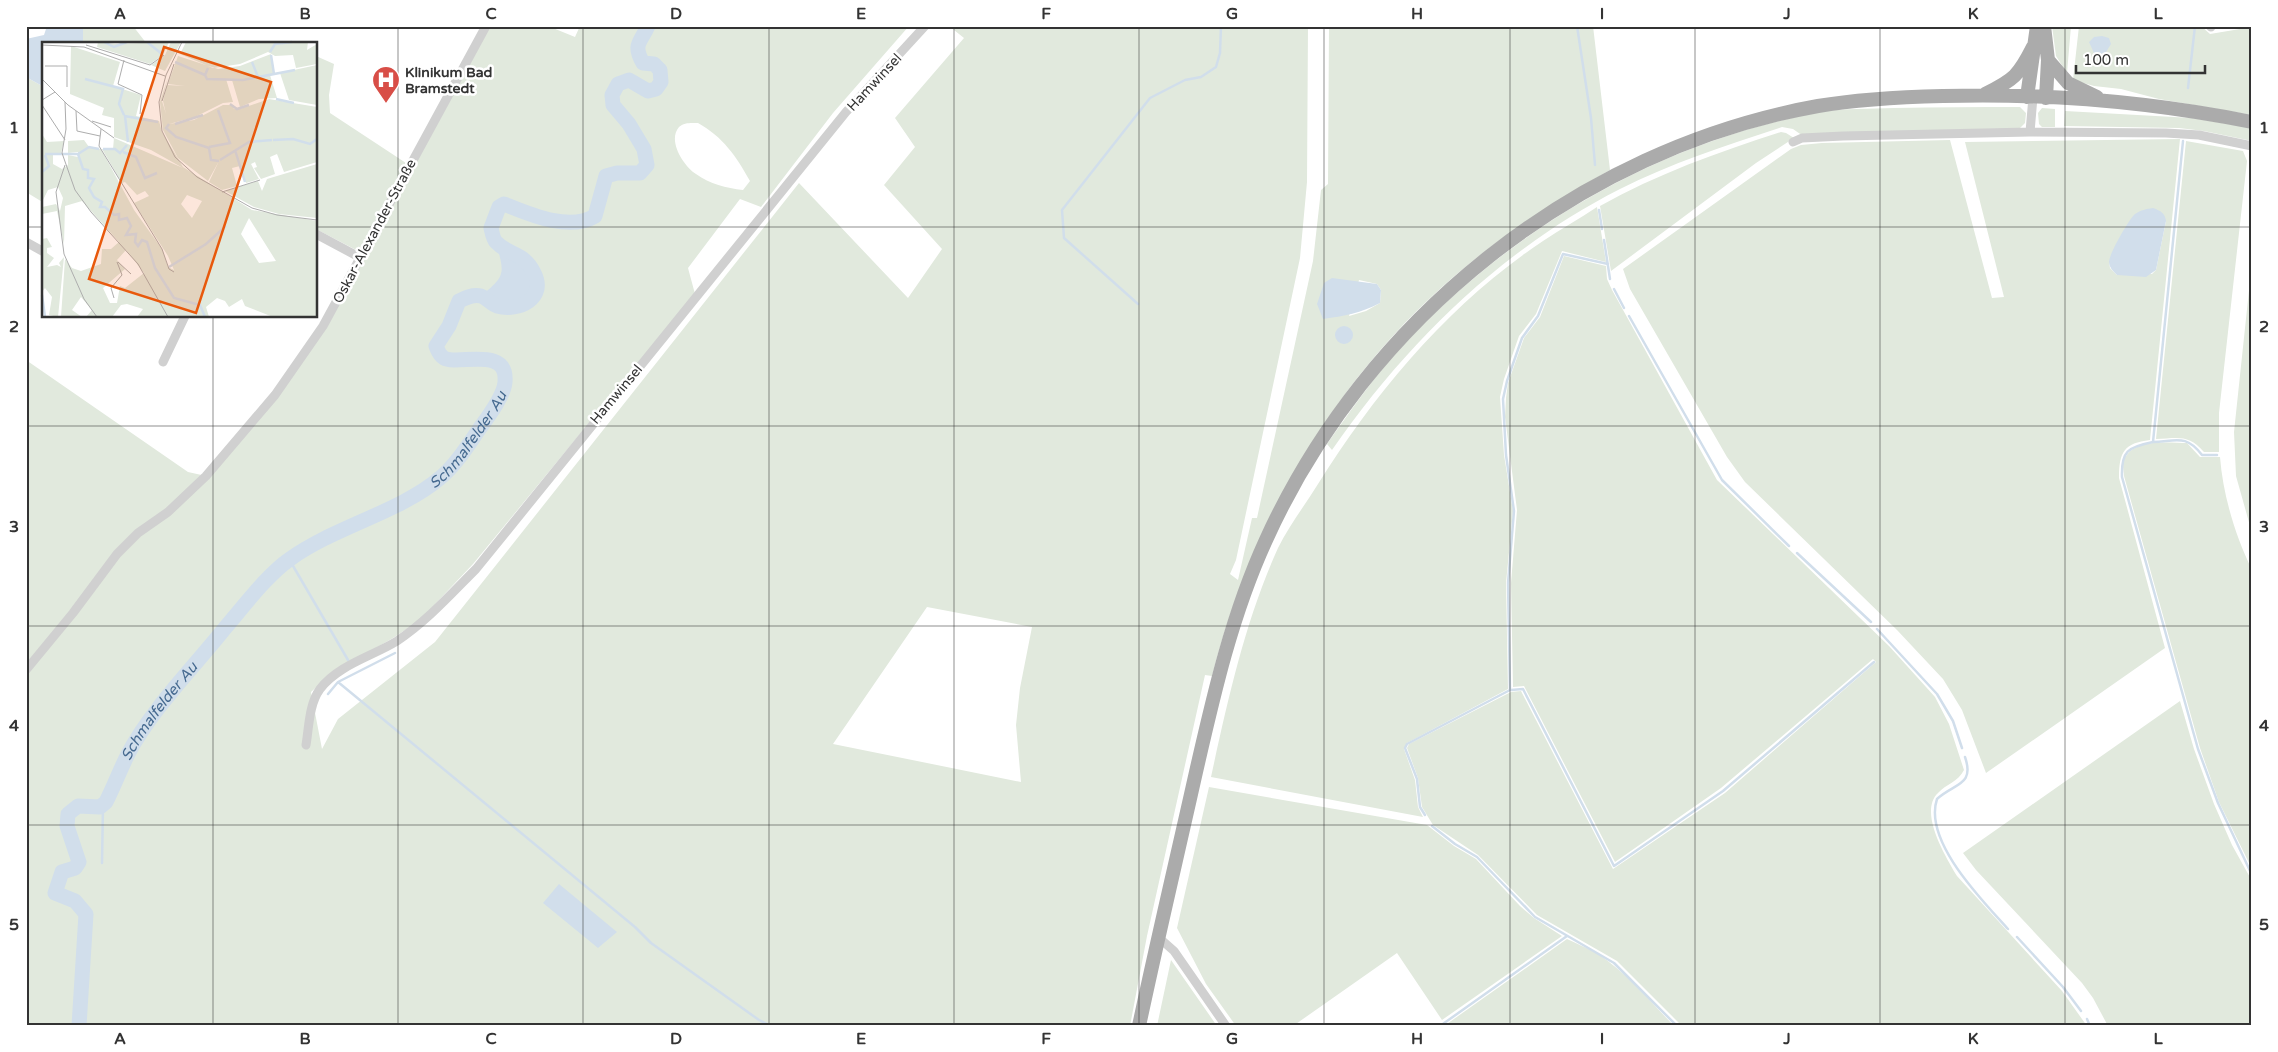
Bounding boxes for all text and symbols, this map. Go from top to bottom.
text: A [114,4,126,24]
text: B [299,4,311,24]
text: C [485,4,497,24]
text: D [670,4,682,24]
text: E [856,4,866,24]
text: F [1041,4,1051,24]
text: G [1226,4,1238,24]
text: H [1411,4,1423,24]
text: I [1600,4,1604,24]
text: J [1782,4,1791,24]
text: K [1968,4,1979,24]
text: L [2153,4,2163,24]
inset map [42,42,318,318]
scale bar [2076,42,2204,74]
street label: Hamwinsel [843,50,905,115]
text: 100 m [2083,51,2129,69]
place label: Klinikum Bad Bramstedt [405,64,493,97]
hospital icon: Klinikum Bad Bramstedt [371,65,401,104]
text: 1 [9,118,19,138]
text: 1 [2259,118,2269,138]
street label: Oskar-Alexander-Straße [329,156,420,306]
text: 2 [9,317,19,337]
text: 2 [2259,317,2269,337]
street label: Hamwinsel [587,361,646,428]
water label: Schmalfelder Au [426,388,511,492]
text: 3 [9,517,19,537]
text: 3 [2259,517,2269,537]
water label: Schmalfelder Au [117,658,202,763]
text: 4 [9,716,19,736]
text: 4 [2259,716,2269,736]
text: 5 [9,915,19,935]
text: 5 [2259,915,2269,935]
text: A [114,1029,126,1049]
text: B [299,1029,311,1049]
text: C [485,1029,497,1049]
text: D [670,1029,682,1049]
text: E [856,1029,866,1049]
text: F [1041,1029,1051,1049]
text: G [1226,1029,1238,1049]
text: H [1411,1029,1423,1049]
text: I [1600,1029,1604,1049]
text: J [1782,1029,1791,1049]
text: K [1968,1029,1979,1049]
text: L [2153,1029,2163,1049]

